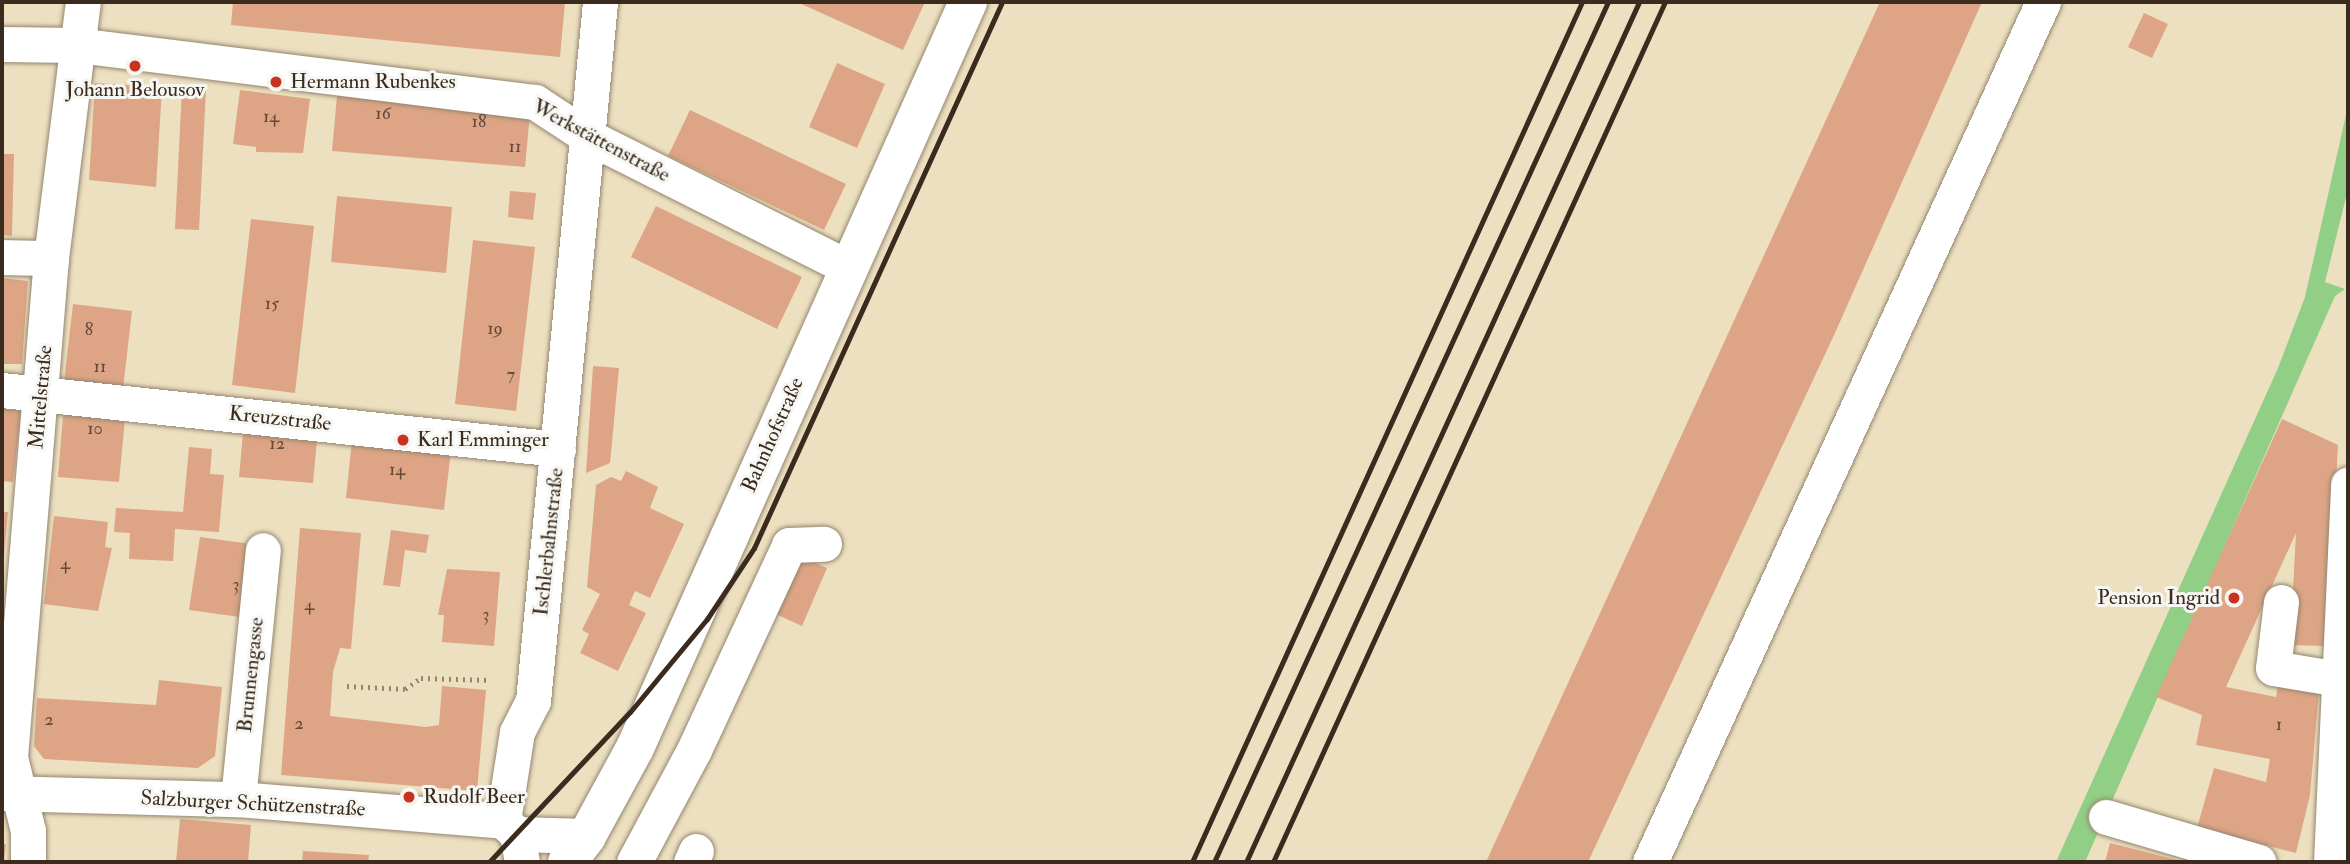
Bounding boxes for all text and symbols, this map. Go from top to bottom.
marker: Johann Belousov [127,58,143,74]
place label: Hermann Rubenkes [290,69,456,95]
marker: Hermann Rubenkes [268,74,284,90]
place label: Johann Belousov [66,77,204,103]
street label: Werkstättenstraße [528,94,674,188]
house number: 16 [375,103,391,125]
house number: 14 [263,106,279,128]
house number: 18 [472,111,486,133]
house number: 11 [509,136,521,158]
house number: 15 [265,293,279,315]
house number: 19 [487,318,503,340]
house number: 8 [85,319,93,341]
street label: Mittelstraße [24,344,58,450]
house number: 11 [94,356,106,378]
house number: 7 [507,364,515,386]
street label: Bahnhofstraße [737,374,809,496]
street label: Kreuzstraße [228,401,332,437]
house number: 10 [87,418,103,440]
place label: Karl Emminger [417,427,549,453]
marker: Karl Emminger [395,432,411,448]
house number: 12 [269,433,285,455]
house number: 14 [389,459,405,481]
street label: Ischlerbahnstraße [529,467,569,617]
house number: 4 [60,553,70,575]
house number: 3 [233,574,239,596]
place label: Pension Ingrid [2097,585,2220,611]
marker: Pension Ingrid [2226,590,2242,606]
house number: 4 [304,594,314,616]
house number: 3 [483,604,489,626]
street label: Brunnengasse [232,616,270,734]
house number: 2 [44,709,54,731]
house number: 2 [294,713,304,735]
house number: 1 [2276,714,2282,736]
place label: Rudolf Beer [423,784,525,810]
street label: Salzburger Schützenstraße [140,786,366,822]
marker: Rudolf Beer [401,789,417,805]

